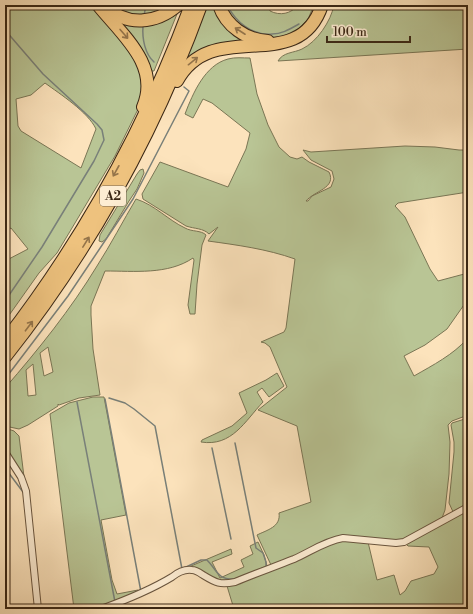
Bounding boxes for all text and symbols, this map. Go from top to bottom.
scale bar [327,18,410,44]
text: 100 m [333,25,367,40]
one-way arrow [235,27,246,35]
one-way arrow [119,29,128,39]
one-way arrow [188,57,199,66]
one-way arrow [112,165,119,177]
road number: A2 [100,186,126,206]
one-way arrow [82,236,90,247]
one-way arrow [25,320,33,331]

